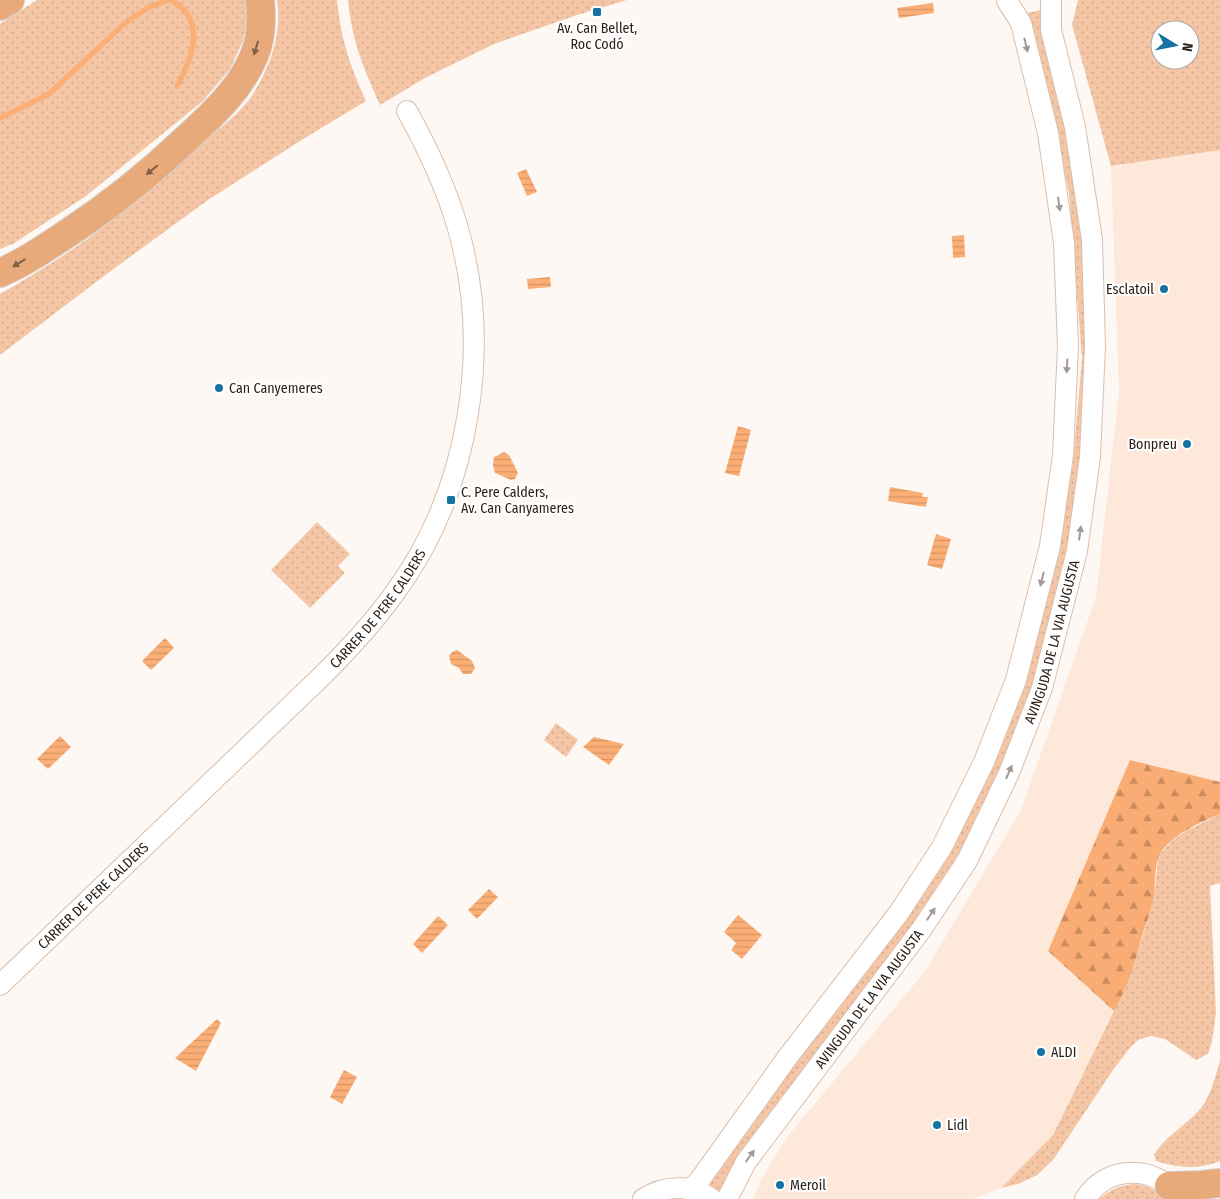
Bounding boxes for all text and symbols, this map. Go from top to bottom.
marker: Av. Can Bellet, Roc Codó [591,6,603,18]
place label: Av. Can Bellet, Roc Codó [557,20,637,53]
north arrow [1150,20,1200,70]
one-way arrow [1022,37,1030,52]
one-way arrow [252,41,260,56]
text: N [1178,42,1196,53]
one-way arrow [145,164,158,175]
one-way arrow [1055,196,1063,212]
one-way arrow [13,259,26,268]
place label: Esclatoil [1106,281,1154,298]
marker: Esclatoil [1158,283,1170,295]
one-way arrow [1062,358,1070,374]
place label: Can Canyemeres [229,380,323,397]
marker: Can Canyemeres [213,382,225,394]
place label: Bonpreu [1128,436,1177,453]
marker: Bonpreu [1181,438,1193,450]
place label: C. Pere Calders, Av. Can Canyameres [461,484,574,517]
marker: C. Pere Calders, Av. Can Canyameres [445,494,457,506]
one-way arrow [1076,524,1084,540]
street label: CARRER DE PERE CALDERS [326,546,430,672]
street label: AVINGUDA DE LA VIA AUGUSTA [1021,558,1084,726]
one-way arrow [1037,571,1045,586]
one-way arrow [1005,765,1013,779]
street label: CARRER DE PERE CALDERS [35,839,152,953]
one-way arrow [926,907,936,921]
street label: AVINGUDA DE LA VIA AUGUSTA [812,926,928,1072]
place label: ALDI [1051,1044,1076,1061]
marker: ALDI [1035,1046,1047,1058]
place label: Lidl [947,1117,968,1134]
marker: Lidl [931,1119,943,1131]
one-way arrow [745,1150,755,1163]
place label: Meroil [790,1177,826,1194]
marker: Meroil [774,1179,786,1191]

